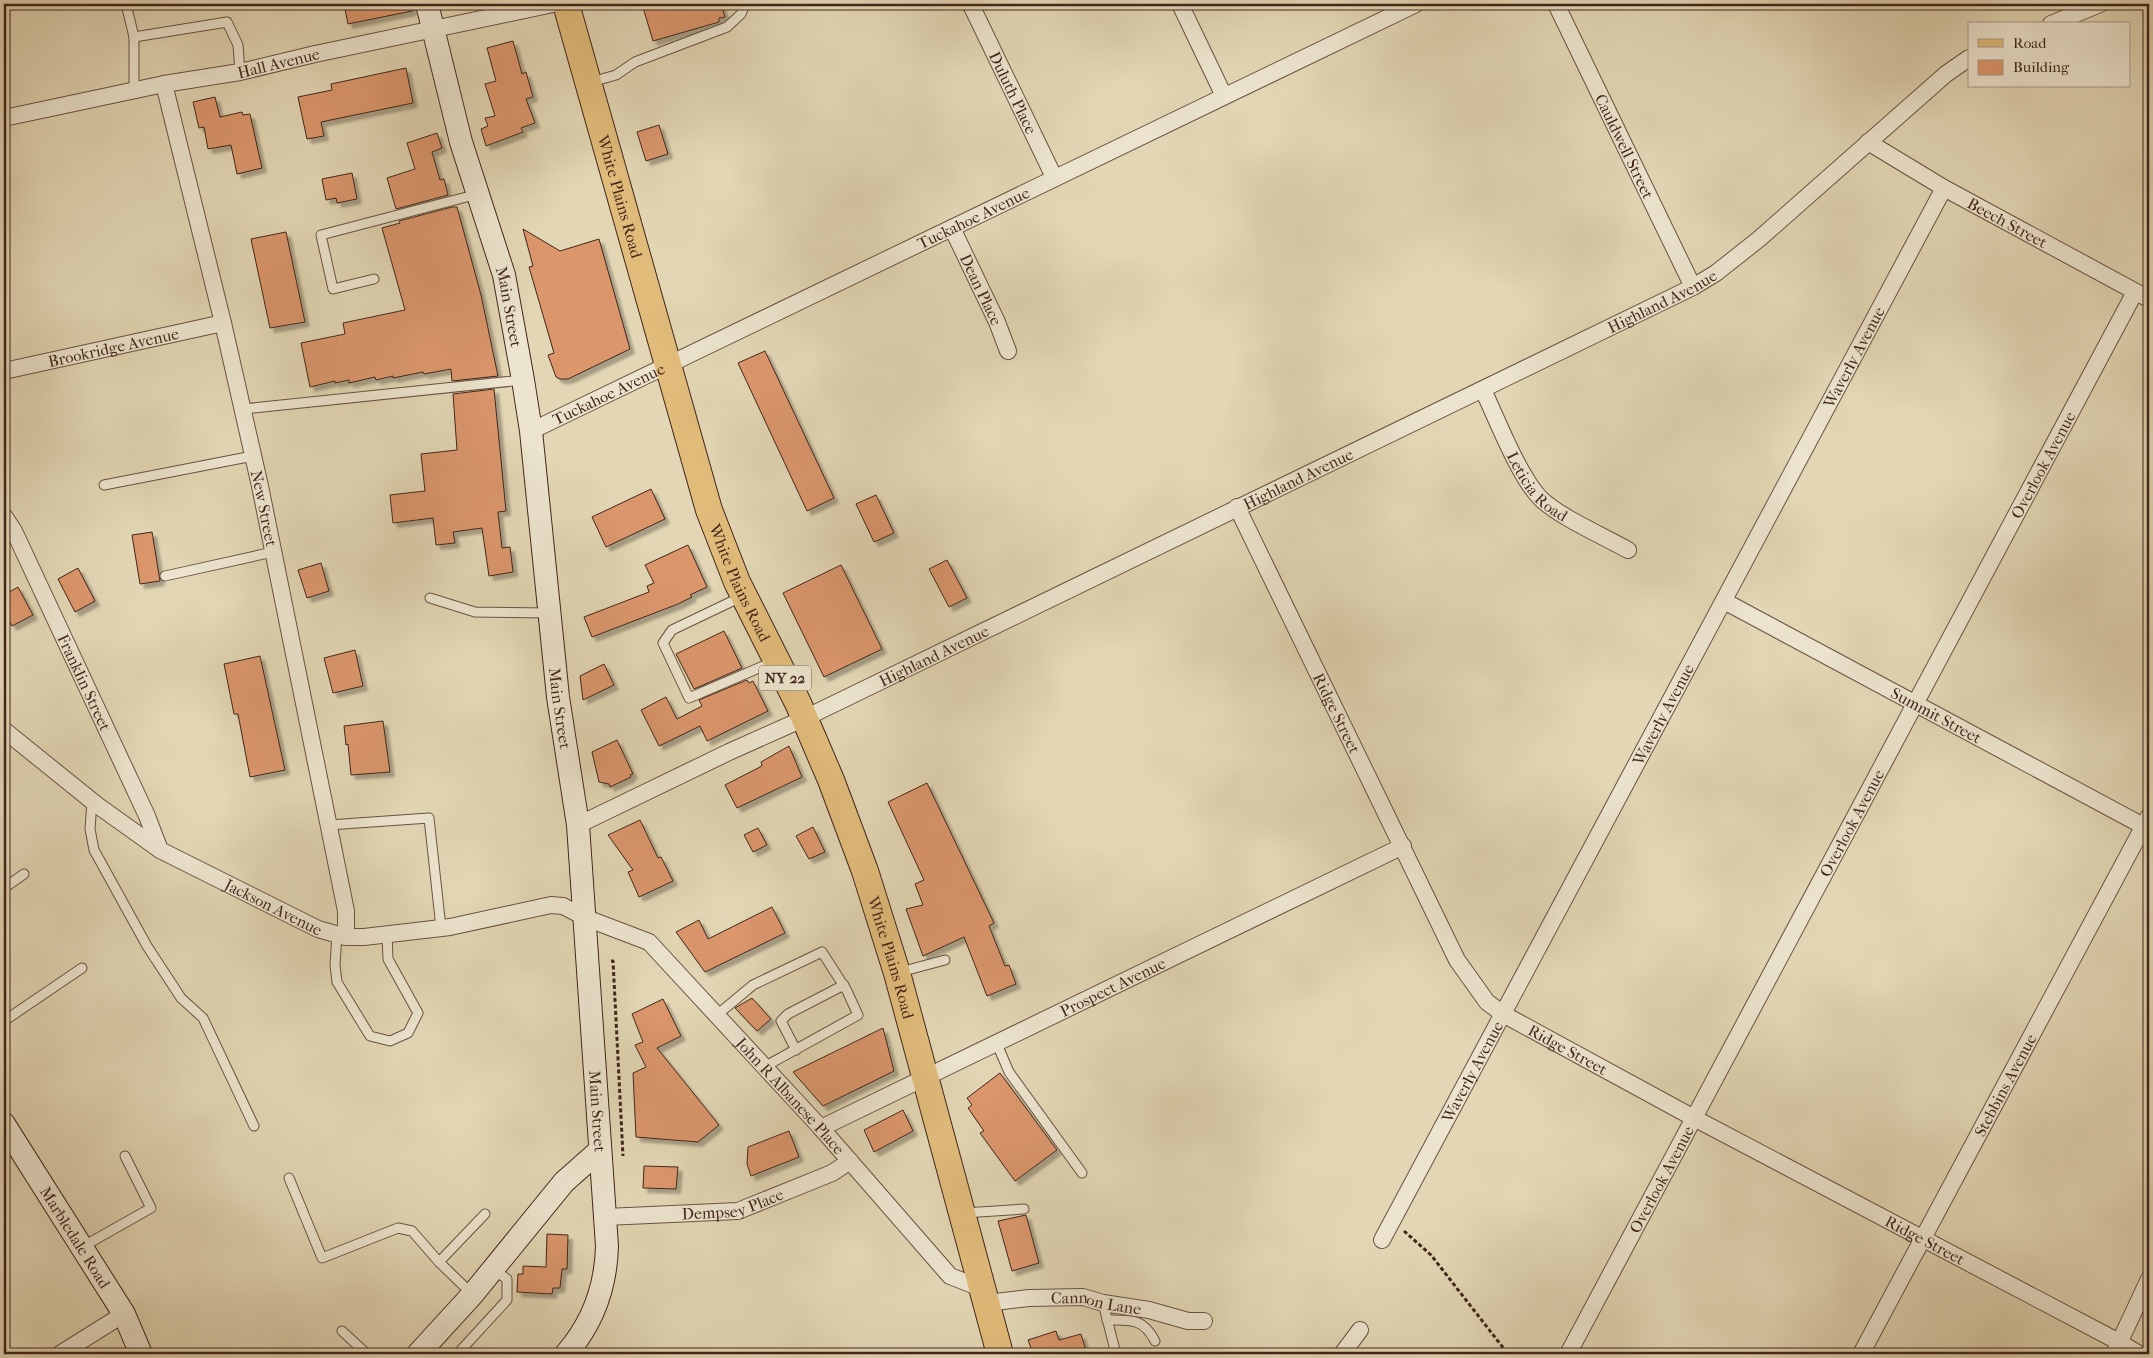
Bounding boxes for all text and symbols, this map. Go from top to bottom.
legend [1968,22,2130,88]
text: Road [2013,34,2047,52]
street label: Hall Avenue [235,44,321,82]
street label: Duluth Place [985,48,1041,137]
text: Building [2013,58,2070,76]
street label: Cauldwell Street [1591,91,1658,202]
street label: White Plains Road [594,132,647,260]
street label: Tuckahoe Avenue [914,183,1032,253]
street label: Beech Street [1964,193,2051,252]
street label: Dean Place [956,251,1007,328]
street label: Main Street [492,264,526,349]
street label: Highland Avenue [1604,265,1720,337]
street label: Waverly Avenue [1818,303,1888,412]
street label: Brookridge Avenue [46,323,181,371]
street label: Tuckahoe Avenue [549,359,668,429]
street label: Overlook Avenue [2006,408,2079,522]
street label: Highland Avenue [1240,444,1356,513]
street label: Leticia Road [1503,448,1571,525]
street label: New Street [247,468,282,548]
street label: White Plains Road [705,520,775,645]
street label: Highland Avenue [876,621,992,690]
street label: Franklin Street [54,631,115,734]
street label: Waverly Avenue [1628,660,1698,769]
road number: NY 22 [759,666,811,690]
street label: Main Street [546,667,576,750]
street label: Ridge Street [1309,670,1365,757]
street label: Summit Street [1888,683,1985,747]
street label: Overlook Avenue [1815,766,1888,880]
street label: Jackson Avenue [220,874,326,939]
street label: White Plains Road [864,893,919,1021]
street label: Prospect Avenue [1057,953,1168,1020]
street label: Waverly Avenue [1437,1018,1507,1126]
street label: Ridge Street [1525,1020,1611,1079]
street label: Stebbins Avenue [1970,1030,2040,1140]
street label: John R Albanese Place [731,1032,849,1158]
street label: Main Street [585,1070,610,1153]
street label: Overlook Avenue [1625,1122,1698,1236]
street label: Marbledale Road [36,1183,115,1292]
street label: Dempsey Place [681,1184,786,1223]
street label: Ridge Street [1882,1211,1968,1269]
street label: Cannon Lane [1051,1287,1143,1318]

